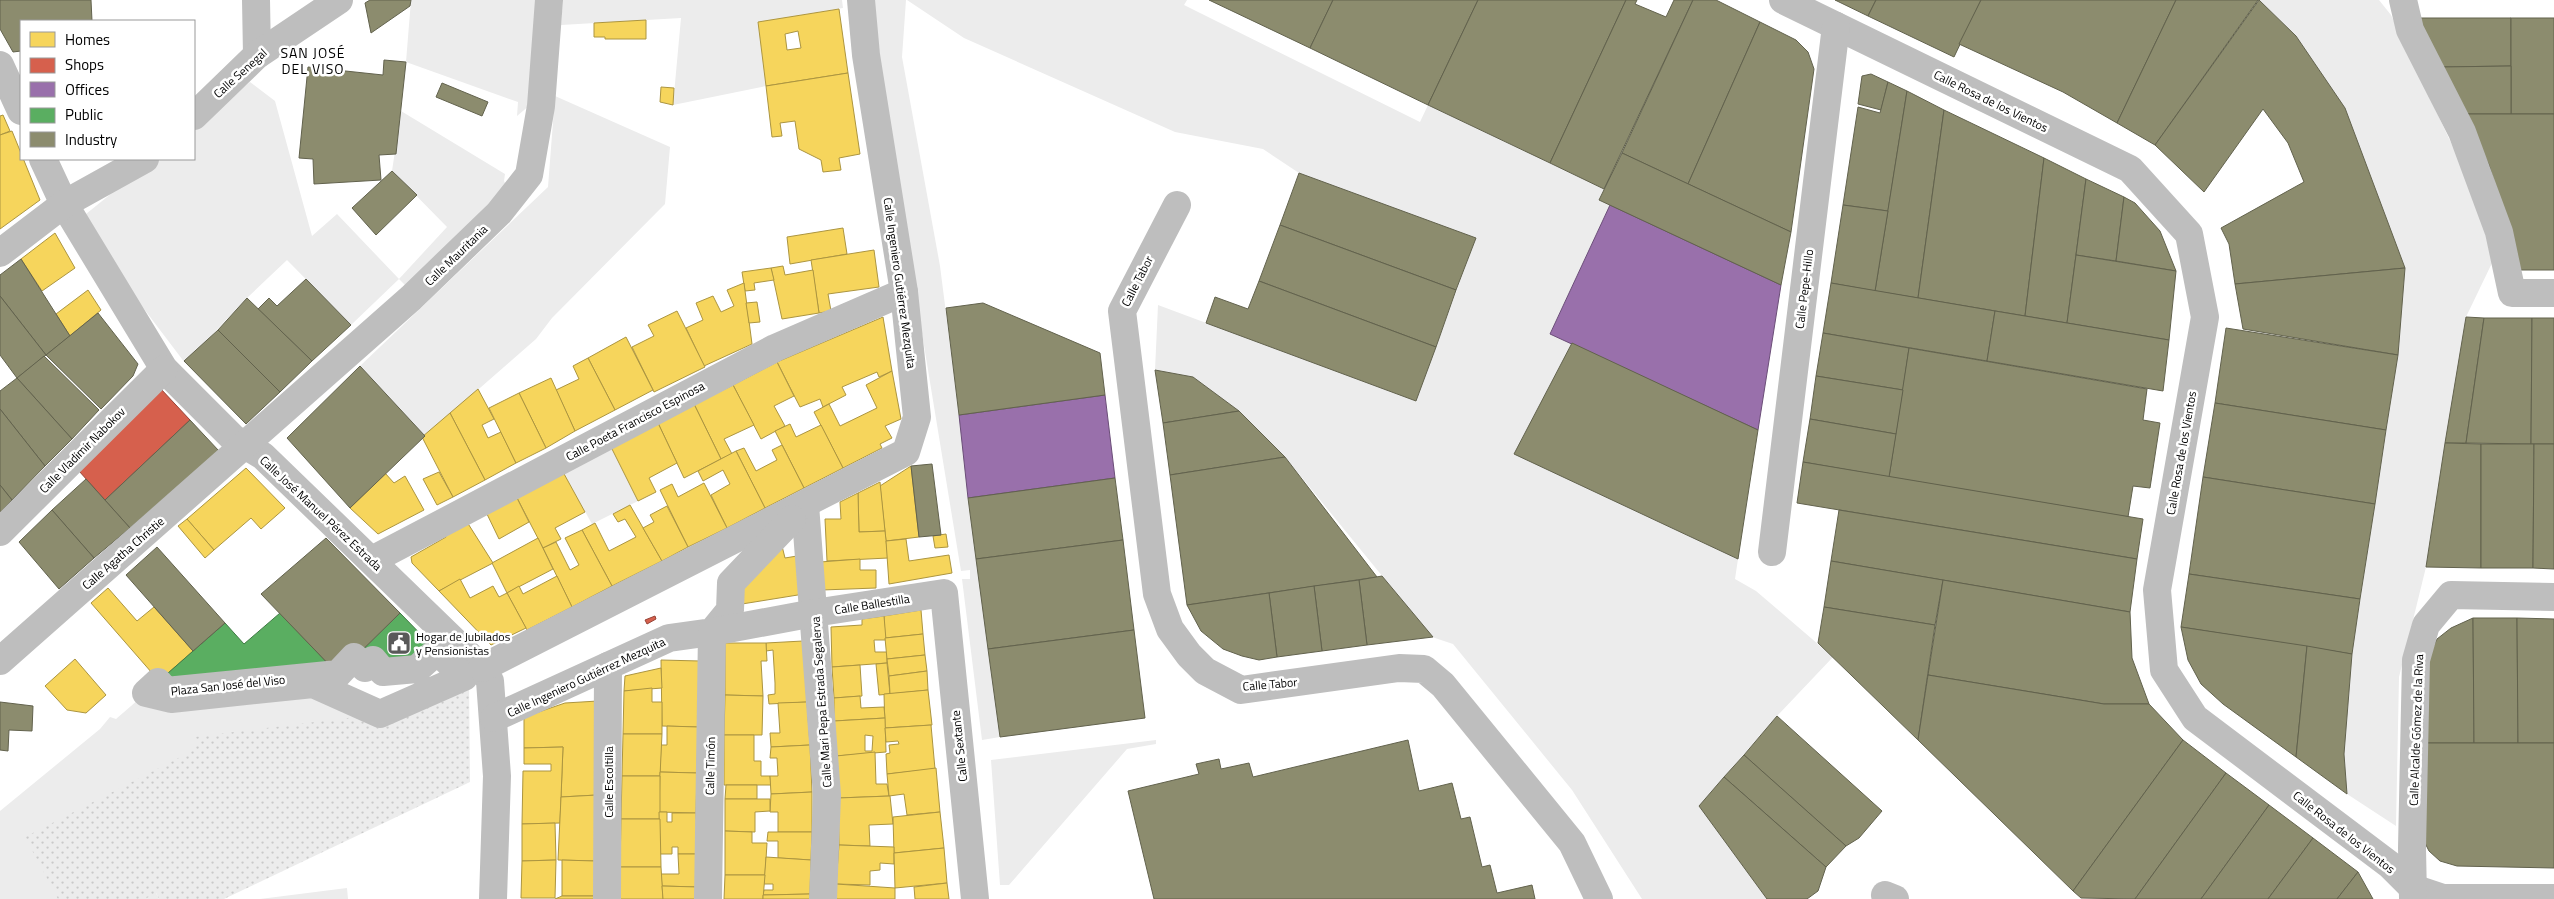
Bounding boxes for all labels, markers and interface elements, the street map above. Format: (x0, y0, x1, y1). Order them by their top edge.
legend (20, 20, 195, 160)
text: Homes (65, 28, 110, 51)
district label: SAN JOSÉ DEL VISO (281, 42, 345, 79)
street label: Calle Senegal (209, 44, 271, 102)
text: Shops (65, 53, 104, 76)
street label: Calle Rosa de los Vientos (1931, 65, 2052, 137)
text: Offices (65, 78, 109, 101)
text: Public (65, 103, 103, 126)
text: Industry (65, 128, 117, 151)
street label: Calle Ingeniero Gutiérrez Mezquita (879, 196, 921, 370)
street label: Calle Mauritania (420, 220, 492, 290)
street label: Calle Pepe-Hillo (1790, 248, 1818, 330)
street label: Calle Tabor (1116, 252, 1158, 310)
street label: Calle Poeta Francisco Espinosa (562, 376, 708, 466)
street label: Calle Rosa de los Vientos (2161, 389, 2201, 516)
street label: Calle Vladimir Nabokov (34, 402, 130, 498)
street label: Calle José Manuel Pérez Estrada (255, 451, 387, 575)
street label: Calle Agatha Christie (78, 512, 168, 594)
street label: Calle Ballestilla (833, 589, 911, 619)
street label: Calle Mari Pepa Estrada Segalerva (806, 616, 836, 788)
place label: Hogar de Jubilados y Pensionistas (416, 627, 511, 660)
public building icon: Hogar de Jubilados y Pensionistas (386, 630, 412, 656)
street label: Calle Ingeniero Gutiérrez Mezquita (504, 632, 668, 722)
street label: Calle Alcalde Gómez de la Riva (2404, 654, 2428, 806)
street label: Plaza San José del Viso (170, 670, 286, 700)
street label: Calle Tabor (1242, 672, 1298, 696)
street label: Calle Sextante (946, 709, 972, 783)
street label: Calle Timón (700, 737, 720, 795)
street label: Calle Escoltilla (599, 746, 618, 818)
street label: Calle Rosa de los Vientos (2289, 786, 2400, 878)

